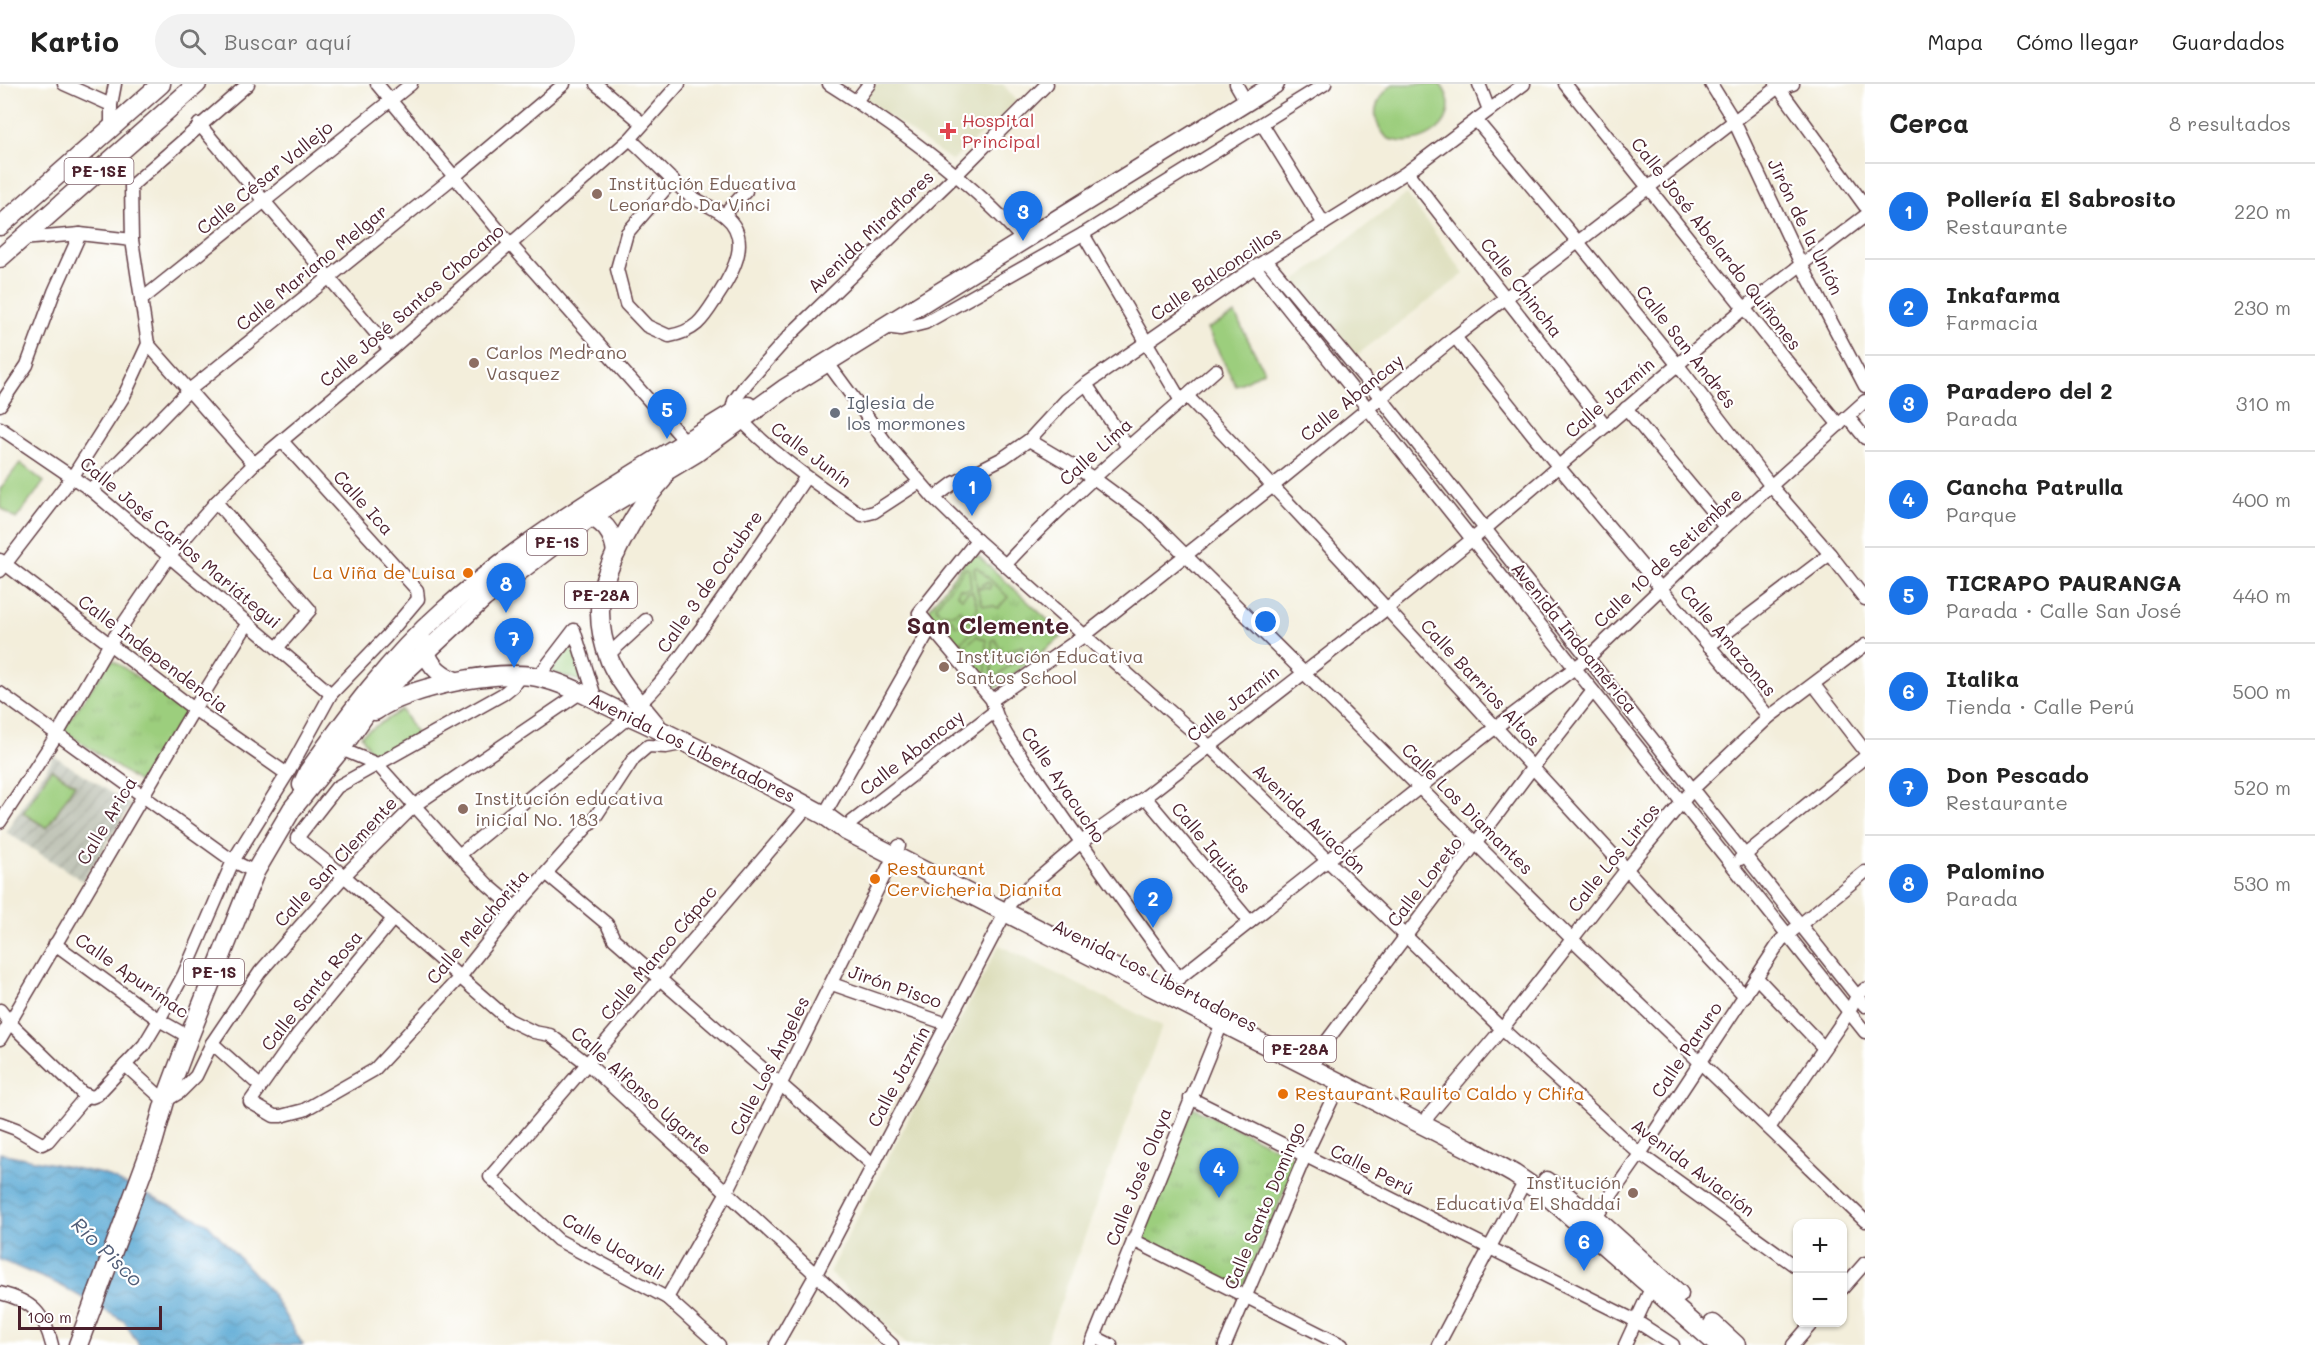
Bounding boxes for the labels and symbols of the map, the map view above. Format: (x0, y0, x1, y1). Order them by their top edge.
place label: Hospital Principal (962, 108, 1040, 153)
street label: Calle César Vallejo (191, 115, 338, 240)
marker: Hospital Principal (939, 122, 957, 140)
street label: Calle José Abelardo Quiñones (1626, 132, 1807, 355)
street label: Jirón de la Unión (1763, 154, 1849, 299)
road number: PE-1SE (64, 158, 134, 184)
street label: Avenida Miraflores (802, 165, 938, 298)
place label: Institución Educativa Leonardo Da Vinci (609, 171, 797, 216)
marker: Institución Educativa Leonardo Da Vinci (590, 187, 604, 201)
pin: 3 (1004, 192, 1042, 241)
street label: Calle Mariano Melgar (231, 199, 392, 336)
street label: Calle José Santos Chocano (314, 218, 509, 392)
street label: Calle Balconcillos (1145, 221, 1285, 326)
street label: Calle Chincha (1475, 233, 1568, 342)
street label: Calle San Andrés (1631, 280, 1742, 413)
place label: Carlos Medrano Vasquez (486, 340, 627, 385)
street label: Calle Abancay (1295, 348, 1408, 446)
street label: Calle Jazmín (1560, 352, 1659, 443)
marker: Carlos Medrano Vasquez (467, 356, 481, 370)
pin: 5 (648, 390, 686, 439)
place label: Iglesia de los mormones (847, 390, 966, 435)
marker: Iglesia de los mormones (828, 406, 842, 420)
street label: Calle Lima (1054, 412, 1137, 490)
street label: Calle Junín (766, 416, 857, 492)
street label: Calle José Carlos Mariátegui (75, 451, 286, 633)
street label: Calle Ica (328, 465, 399, 540)
pin: 1 (952, 466, 992, 516)
street label: Calle 10 de Setiembre (1588, 482, 1747, 633)
street label: Calle 3 de Octubre (651, 505, 767, 657)
road number: PE-1S (527, 529, 587, 555)
street label: Avenida Indoamérica (1506, 557, 1643, 718)
place label: La Viña de Luisa (312, 560, 456, 584)
pin: 8 (486, 564, 526, 613)
marker: La Viña de Luisa (461, 566, 475, 580)
street label: Calle Amazonas (1675, 580, 1783, 701)
road number: PE-28A (565, 582, 637, 608)
street label: Calle Independencia (74, 589, 234, 718)
your location (1251, 607, 1280, 636)
district label: San Clemente (907, 609, 1069, 640)
street label: Calle Barrios Altos (1416, 614, 1546, 751)
pin: 7 (494, 618, 534, 668)
place label: Institución Educativa Santos School (956, 644, 1144, 689)
marker: Institución Educativa Santos School (937, 660, 951, 674)
street label: Calle Jazmín (1181, 660, 1284, 747)
street label: Avenida Los Libertadores (585, 687, 800, 808)
street label: Calle Abancay (854, 704, 969, 801)
street label: Calle Ayacucho (1016, 722, 1112, 847)
street label: Calle Los Diamantes (1397, 737, 1539, 879)
street label: Avenida Aviación (1248, 758, 1372, 879)
street label: Calle Arica (70, 772, 142, 869)
place label: Institución educativa inicial No. 183 (475, 786, 664, 831)
street label: Calle San Clemente (268, 791, 402, 932)
street label: Calle Iquitos (1167, 797, 1257, 898)
street label: Calle Los Lirios (1562, 798, 1665, 917)
marker: Institución educativa inicial No. 183 (456, 802, 470, 816)
street label: Calle Loreto (1381, 831, 1467, 932)
place label: Restaurant Cervicheria Dianita (887, 856, 1062, 901)
street label: Calle Melchorita (421, 864, 534, 989)
marker: Restaurant Cervicheria Dianita (868, 872, 882, 886)
pin: 2 (1134, 878, 1172, 928)
street label: Calle Manco Cápac (595, 880, 722, 1025)
street label: Avenida Los Libertadores (1049, 913, 1262, 1037)
street label: Calle Santa Rosa (255, 925, 367, 1056)
street label: Calle Apurímac (71, 927, 194, 1024)
road number: PE-1S (184, 959, 244, 985)
street label: Jirón Pisco (845, 959, 946, 1013)
street label: Calle Los Ángeles (724, 992, 815, 1139)
street label: Calle Paruro (1645, 997, 1727, 1102)
street label: Calle Alfonso Ugarte (566, 1021, 717, 1160)
street label: Calle Jazmín (861, 1022, 935, 1131)
road number: PE-28A (1264, 1036, 1336, 1062)
place label: Restaurant Raulito Caldo y Chifa (1295, 1081, 1585, 1105)
marker: Restaurant Raulito Caldo y Chifa (1276, 1087, 1290, 1101)
street label: Calle José Olaya (1099, 1104, 1177, 1249)
street label: Avenida Aviación (1627, 1113, 1760, 1222)
street label: Calle Santo Domingo (1218, 1118, 1310, 1293)
street label: Calle Perú (1326, 1138, 1418, 1200)
pin: 4 (1200, 1148, 1238, 1198)
place label: Institución Educativa El Shaddai (1436, 1170, 1621, 1215)
marker: Institución Educativa El Shaddai (1626, 1186, 1640, 1200)
street label: Calle Ucayali (558, 1207, 669, 1285)
water label: Río Pisco (67, 1211, 149, 1292)
pin: 6 (1564, 1222, 1604, 1271)
scale bar (18, 1303, 162, 1330)

